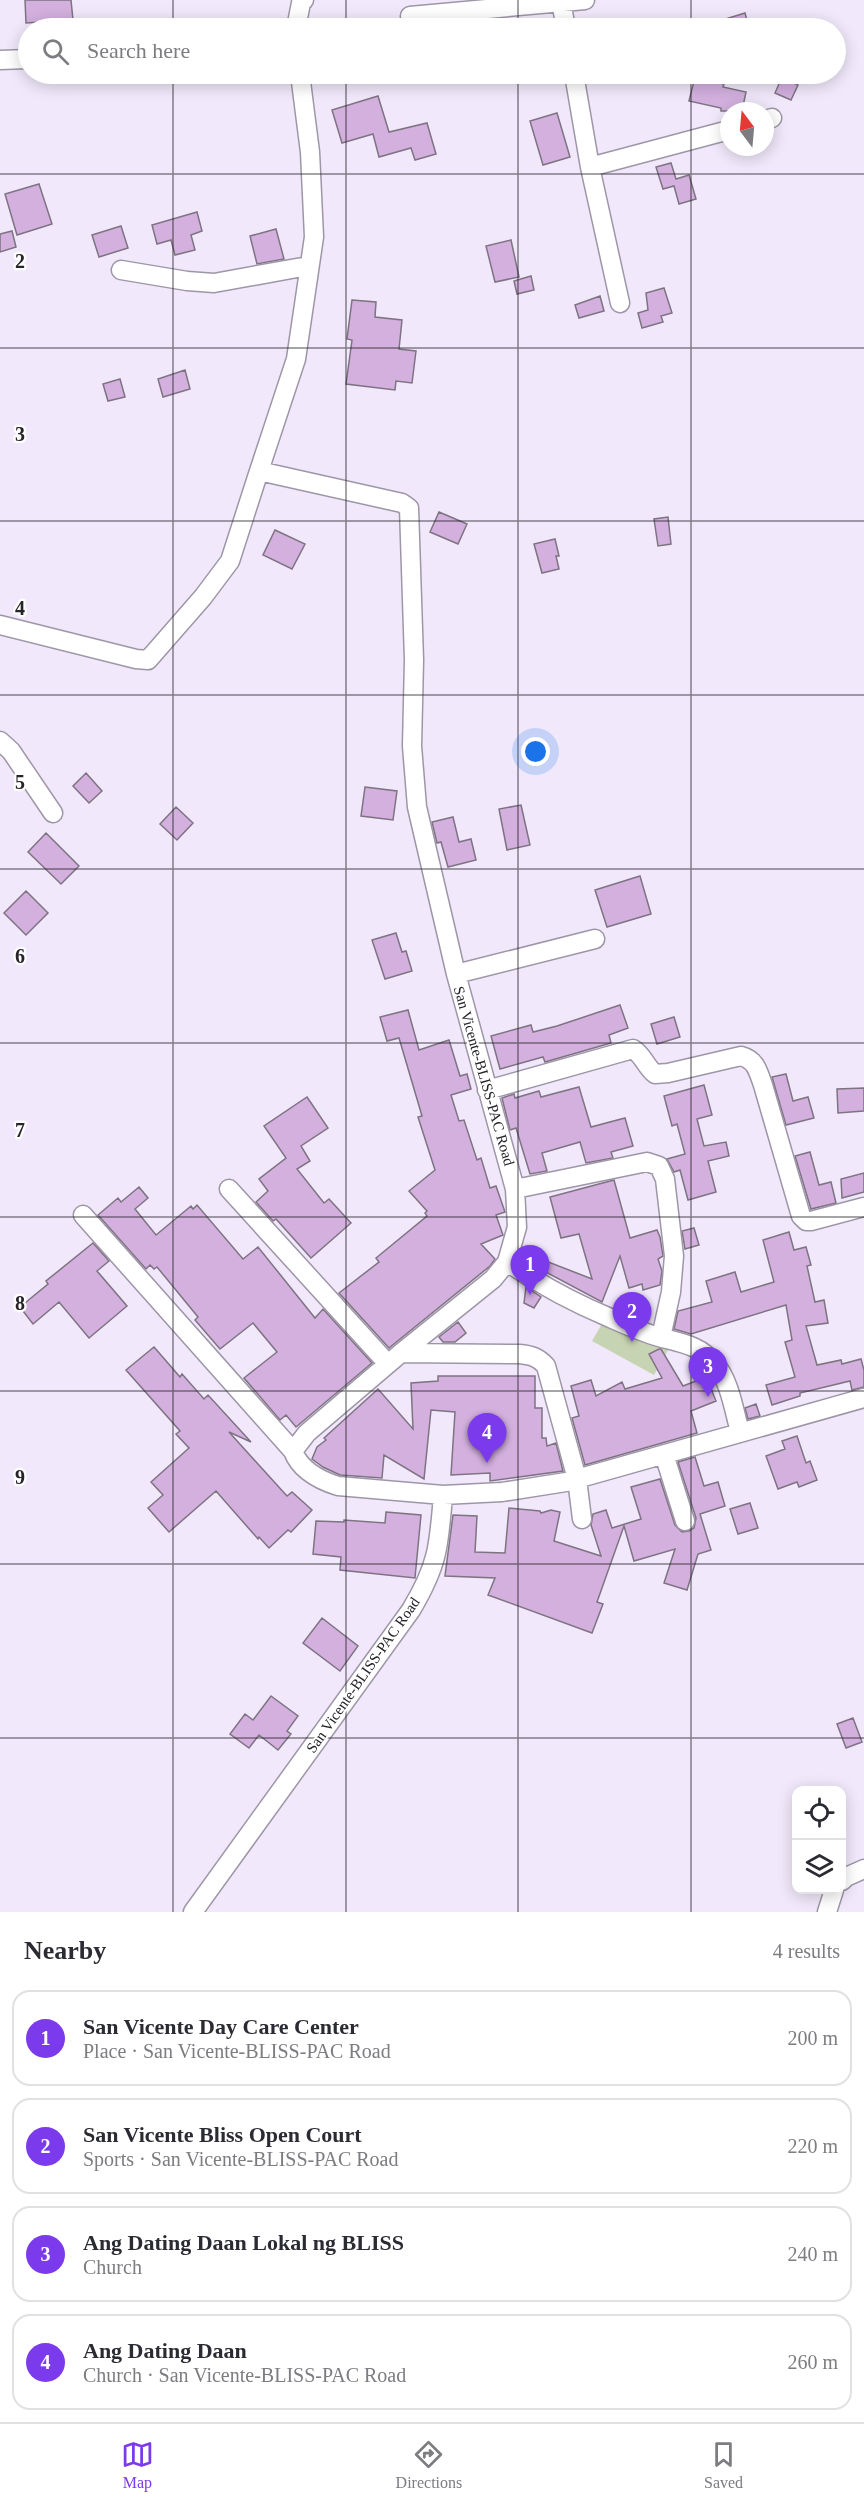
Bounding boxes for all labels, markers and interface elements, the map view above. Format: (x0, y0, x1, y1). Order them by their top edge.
search box (18, 18, 846, 84)
icon: search (39, 35, 72, 68)
text: Search here (87, 38, 190, 63)
north arrow (720, 102, 774, 156)
text: 2 (15, 250, 25, 272)
text: 3 (15, 423, 25, 445)
text: 4 (15, 597, 25, 619)
your location (521, 737, 550, 766)
text: 5 (15, 771, 25, 793)
text: 6 (15, 945, 25, 967)
street label: San Vicente-BLISS-PAC Road (451, 985, 517, 1168)
text: 7 (15, 1119, 25, 1141)
pin: 1 (510, 1246, 550, 1295)
text: 8 (15, 1292, 25, 1314)
pin: 2 (612, 1292, 652, 1342)
pin: 3 (688, 1348, 728, 1397)
pin: 4 (468, 1414, 506, 1463)
text: 9 (15, 1466, 25, 1488)
street label: San Vicente-BLISS-PAC Road (303, 1594, 423, 1756)
map controls (792, 1786, 846, 1894)
button: locate (792, 1786, 846, 1840)
button: layers (792, 1840, 846, 1894)
text: Nearby (24, 1936, 106, 1965)
text: 4 results (773, 1940, 840, 1962)
text: San Vicente Day Care Center (83, 2014, 359, 2039)
text: 1 (41, 2027, 51, 2049)
text: 200 m (787, 2027, 838, 2049)
text: Place · San Vicente-BLISS-PAC Road (83, 2040, 391, 2062)
text: San Vicente Bliss Open Court (83, 2122, 362, 2147)
text: 2 (41, 2135, 51, 2157)
text: 220 m (787, 2135, 838, 2157)
text: Sports · San Vicente-BLISS-PAC Road (83, 2148, 398, 2170)
text: Ang Dating Daan Lokal ng BLISS (83, 2230, 404, 2255)
text: 3 (41, 2243, 51, 2265)
text: 240 m (787, 2243, 838, 2265)
text: Church (83, 2256, 142, 2278)
text: Ang Dating Daan (83, 2338, 247, 2363)
text: 4 (41, 2351, 51, 2373)
text: 260 m (787, 2351, 838, 2373)
text: Church · San Vicente-BLISS-PAC Road (83, 2364, 406, 2386)
tab: Map (121, 2438, 154, 2492)
tab: Directions (396, 2438, 462, 2492)
tab: Saved (704, 2438, 743, 2492)

